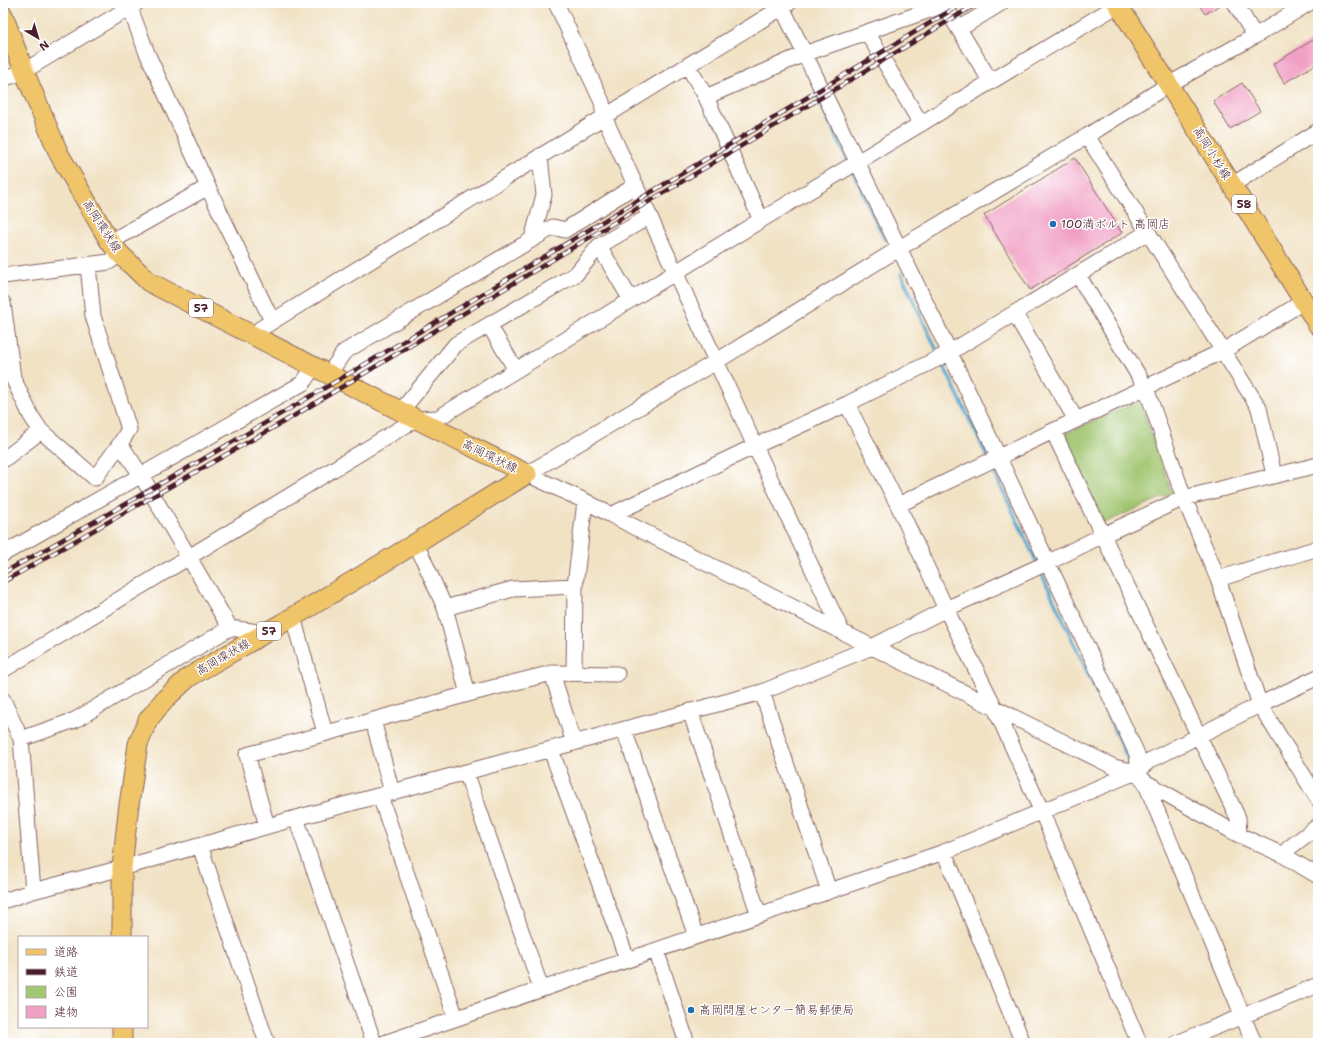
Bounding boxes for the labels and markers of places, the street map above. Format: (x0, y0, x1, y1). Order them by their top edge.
place label: 100満ボルト 高岡店 (1061, 216, 1170, 232)
marker: 100満ボルト 高岡店 (1048, 219, 1058, 229)
place label: 高岡問屋センター簡易郵便局 (699, 1002, 855, 1018)
marker: 高岡問屋センター簡易郵便局 (686, 1005, 696, 1015)

